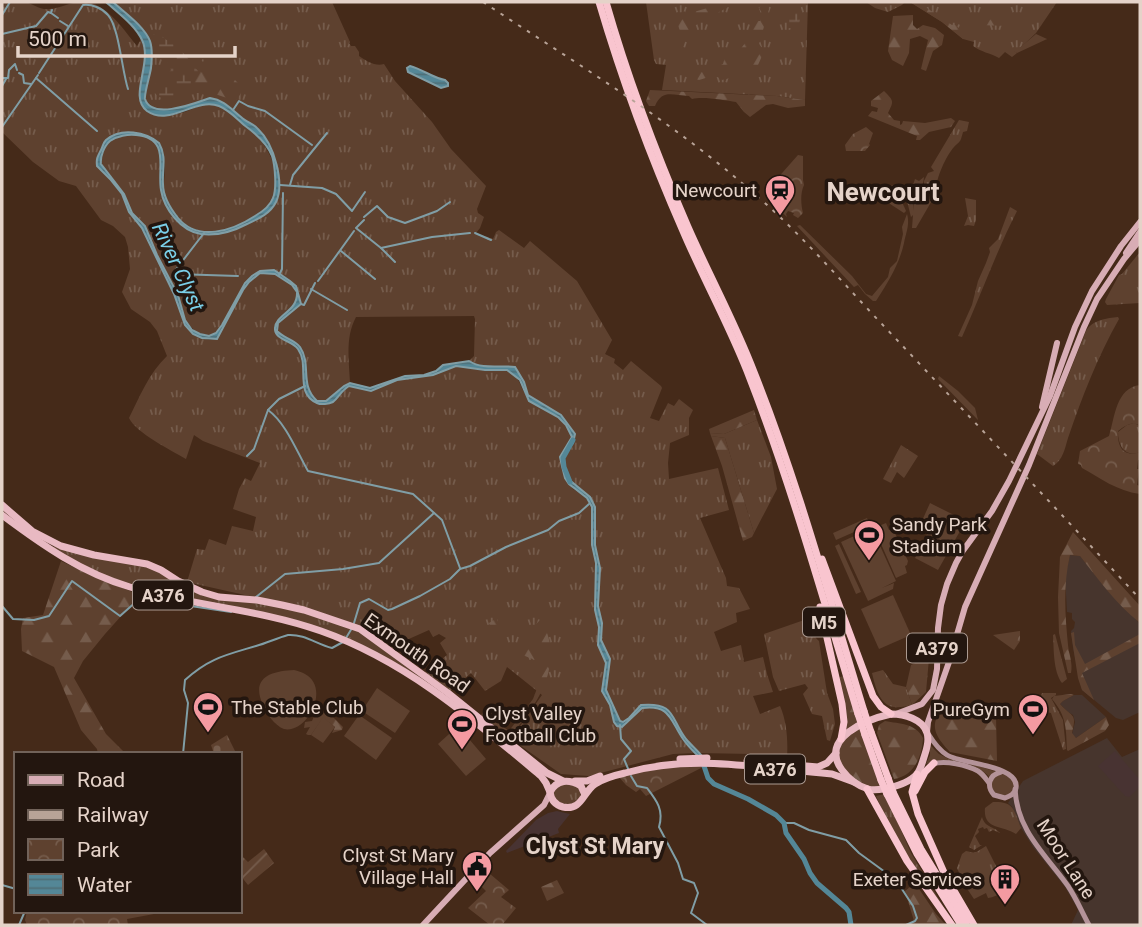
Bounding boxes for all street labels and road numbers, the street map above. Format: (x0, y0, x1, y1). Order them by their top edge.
road number: A376 (133, 580, 193, 610)
street label: Exmouth Road (360, 608, 474, 698)
road number: M5 (803, 608, 845, 636)
road number: A379 (907, 634, 967, 662)
road number: A376 (745, 754, 805, 784)
street label: Moor Lane (1032, 815, 1100, 903)

